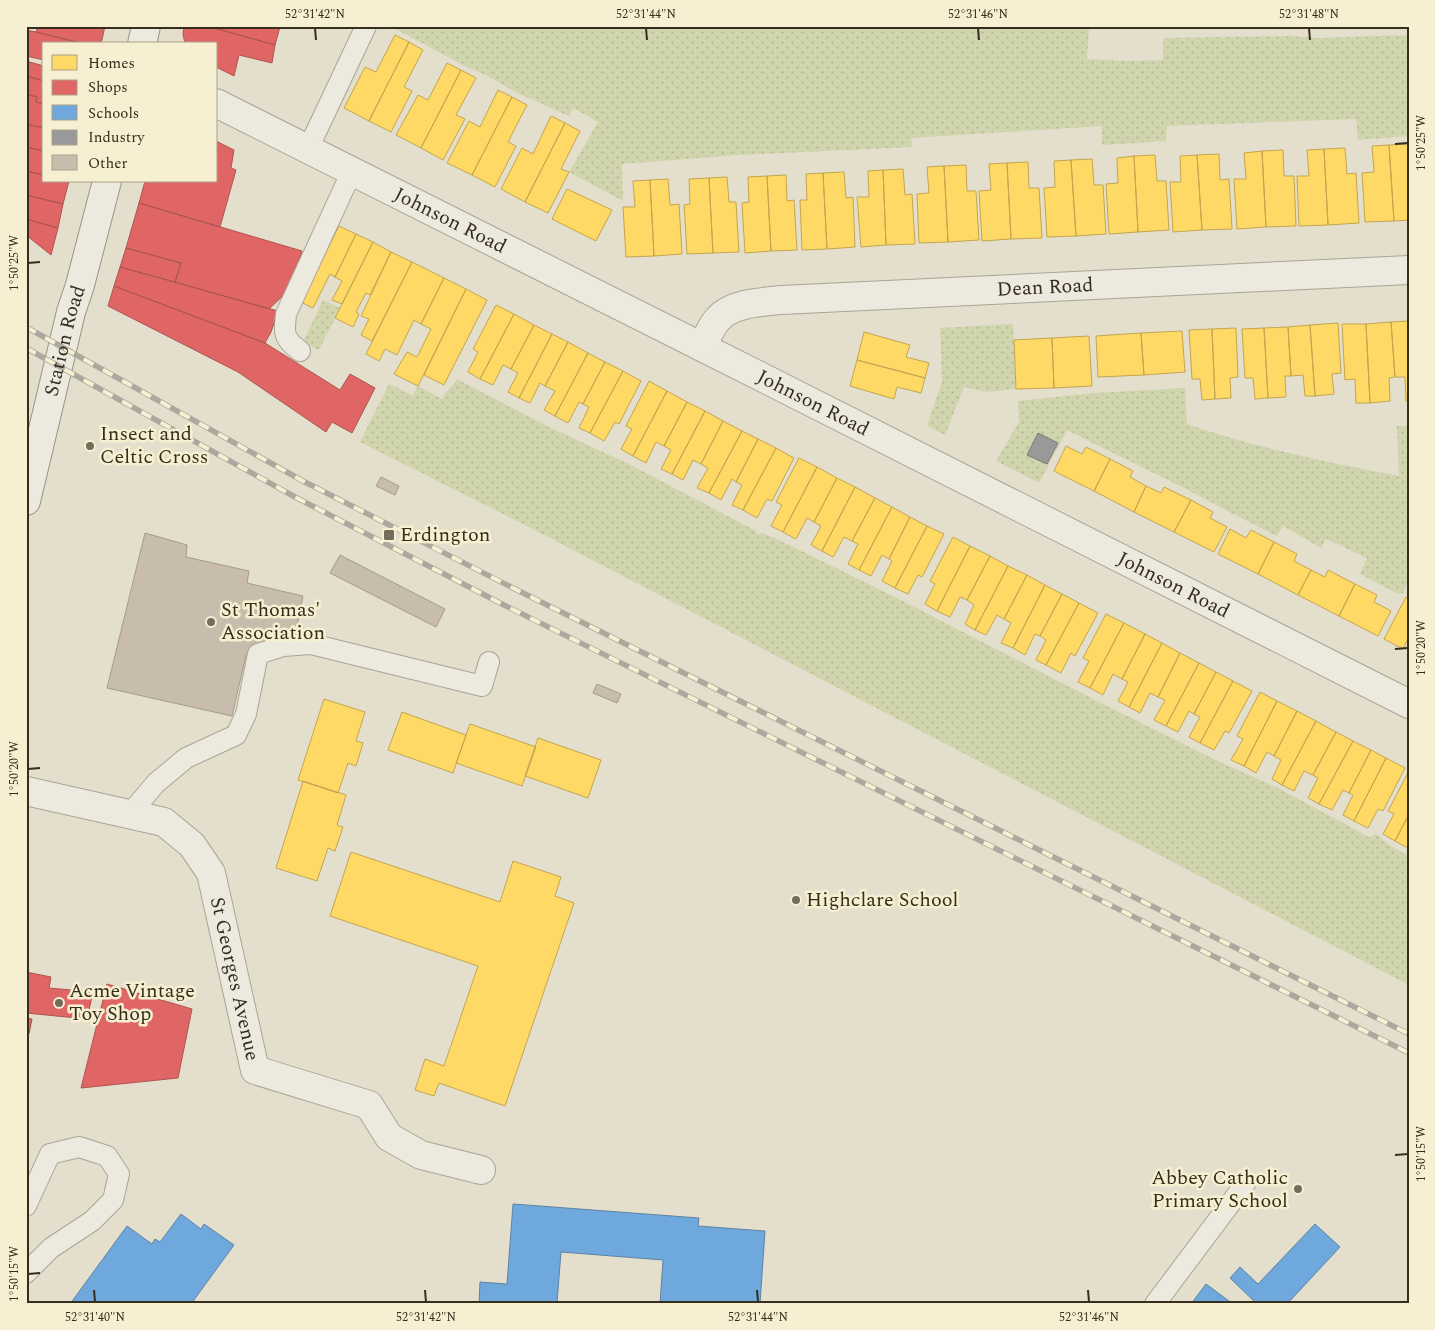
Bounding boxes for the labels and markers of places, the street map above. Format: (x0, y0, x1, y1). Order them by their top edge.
place label: Insect and Celtic Cross (100, 419, 208, 472)
marker: Insect and Celtic Cross (84, 440, 96, 452)
place label: Erdington (400, 520, 490, 550)
marker: Erdington (382, 528, 396, 542)
place label: St Thomas' Association (221, 595, 325, 648)
marker: St Thomas' Association (205, 616, 217, 628)
place label: Highclare School (806, 885, 959, 915)
marker: Highclare School (790, 894, 802, 906)
place label: Acme Vintage Toy Shop (69, 976, 195, 1029)
marker: Acme Vintage Toy Shop (53, 997, 65, 1009)
place label: Abbey Catholic Primary School (1151, 1163, 1288, 1216)
marker: Abbey Catholic Primary School (1292, 1183, 1304, 1195)

